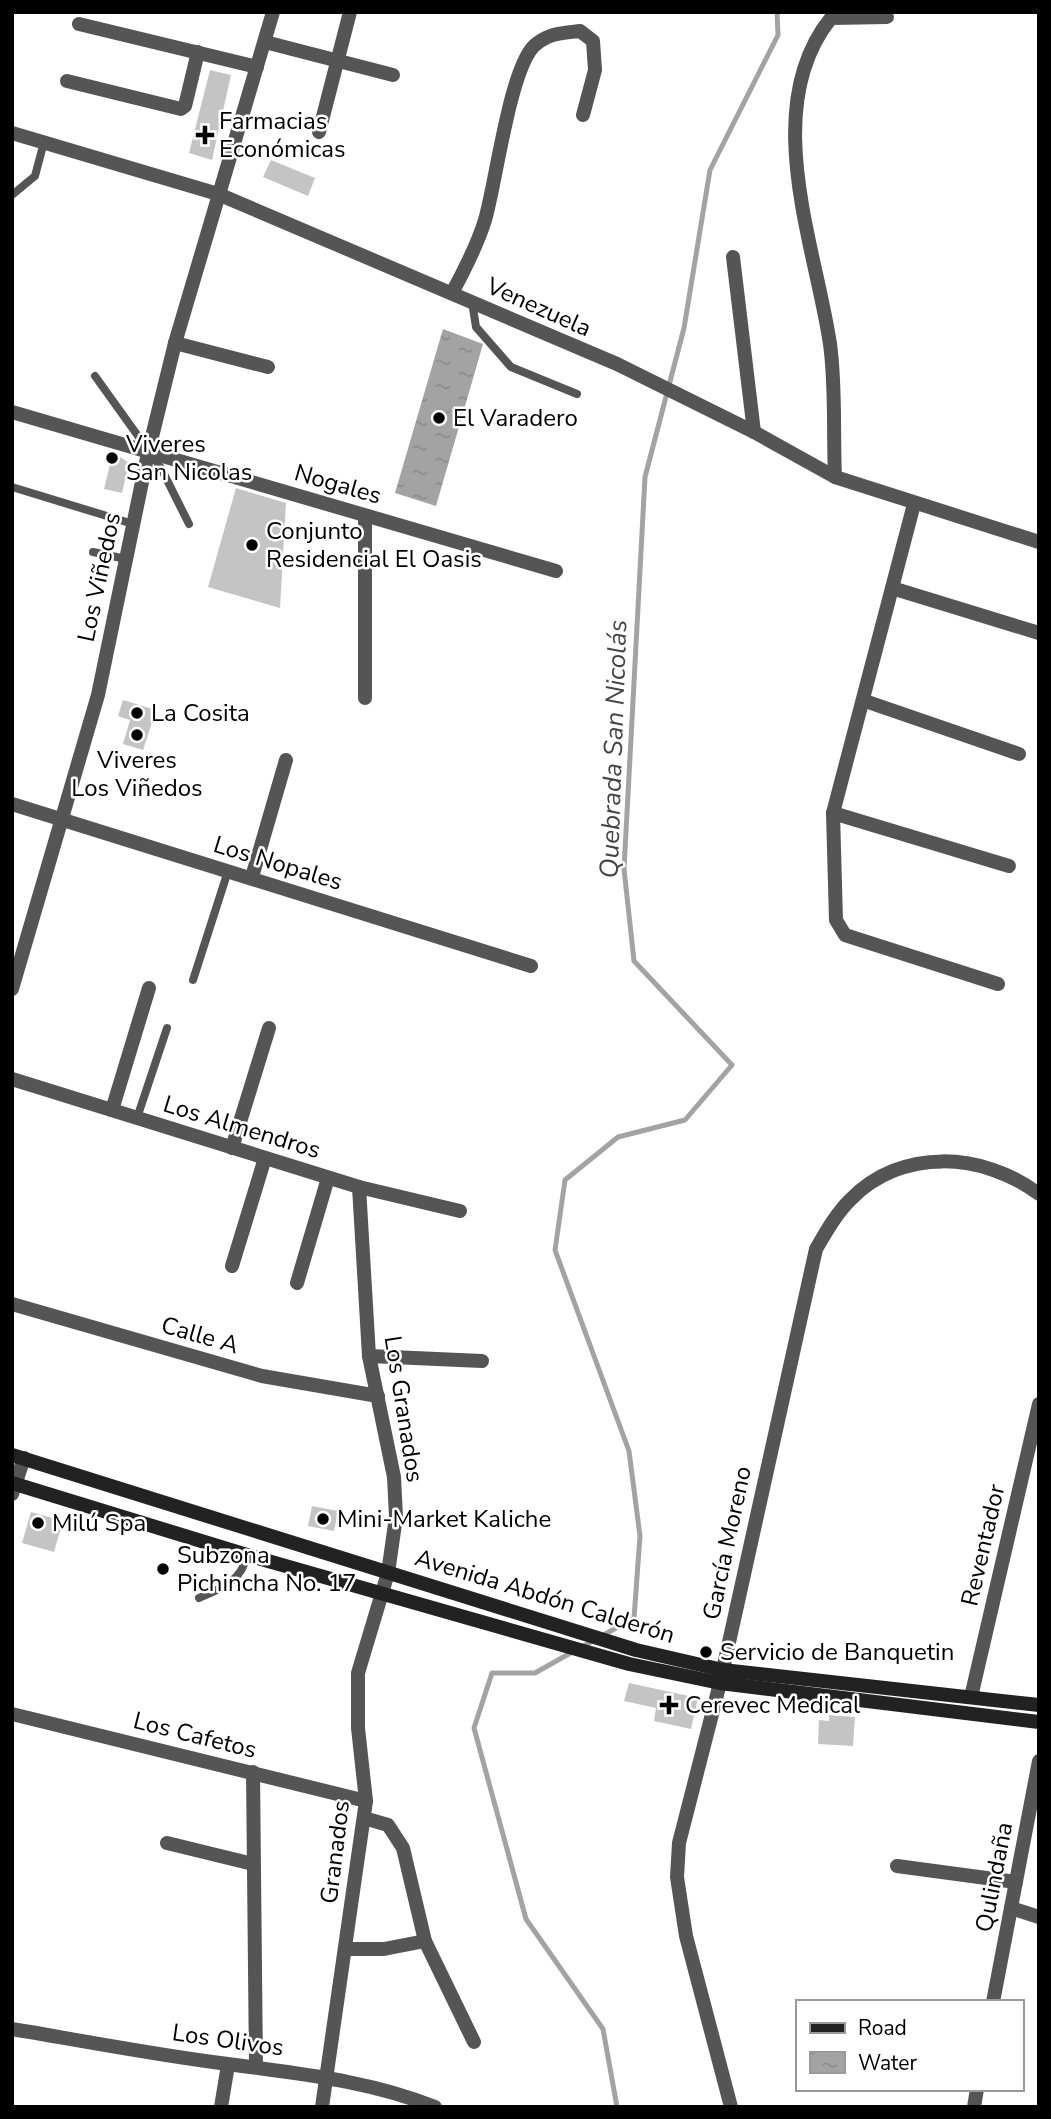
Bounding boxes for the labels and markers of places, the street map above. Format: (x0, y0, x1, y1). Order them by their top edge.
place label: Farmacias Económicas (219, 105, 345, 165)
marker: Farmacias Económicas (197, 127, 213, 143)
place label: El Varadero (453, 402, 578, 434)
marker: El Varadero (431, 410, 447, 426)
place label: Viveres San Nicolas (125, 428, 252, 488)
marker: Viveres San Nicolas (104, 450, 120, 466)
place label: Conjunto Residencial El Oasis (266, 515, 482, 575)
marker: Conjunto Residencial El Oasis (244, 537, 260, 553)
place label: La Cosita (151, 697, 250, 729)
marker: La Cosita (129, 705, 145, 721)
marker: Viveres Los Viñedos (129, 727, 145, 743)
place label: Viveres Los Viñedos (71, 744, 203, 804)
place label: Mini-Market Kaliche (337, 1503, 551, 1535)
place label: Milú Spa (52, 1507, 146, 1539)
marker: Mini-Market Kaliche (315, 1511, 331, 1527)
marker: Milú Spa (30, 1515, 46, 1531)
place label: Subzona Pichincha No. 17 (177, 1539, 356, 1599)
marker: Subzona Pichincha No. 17 (155, 1561, 171, 1577)
place label: Servicio de Banquetin (720, 1636, 954, 1668)
marker: Servicio de Banquetin (698, 1644, 714, 1660)
place label: Cerevec Medical (685, 1689, 860, 1721)
marker: Cerevec Medical (659, 1695, 679, 1715)

